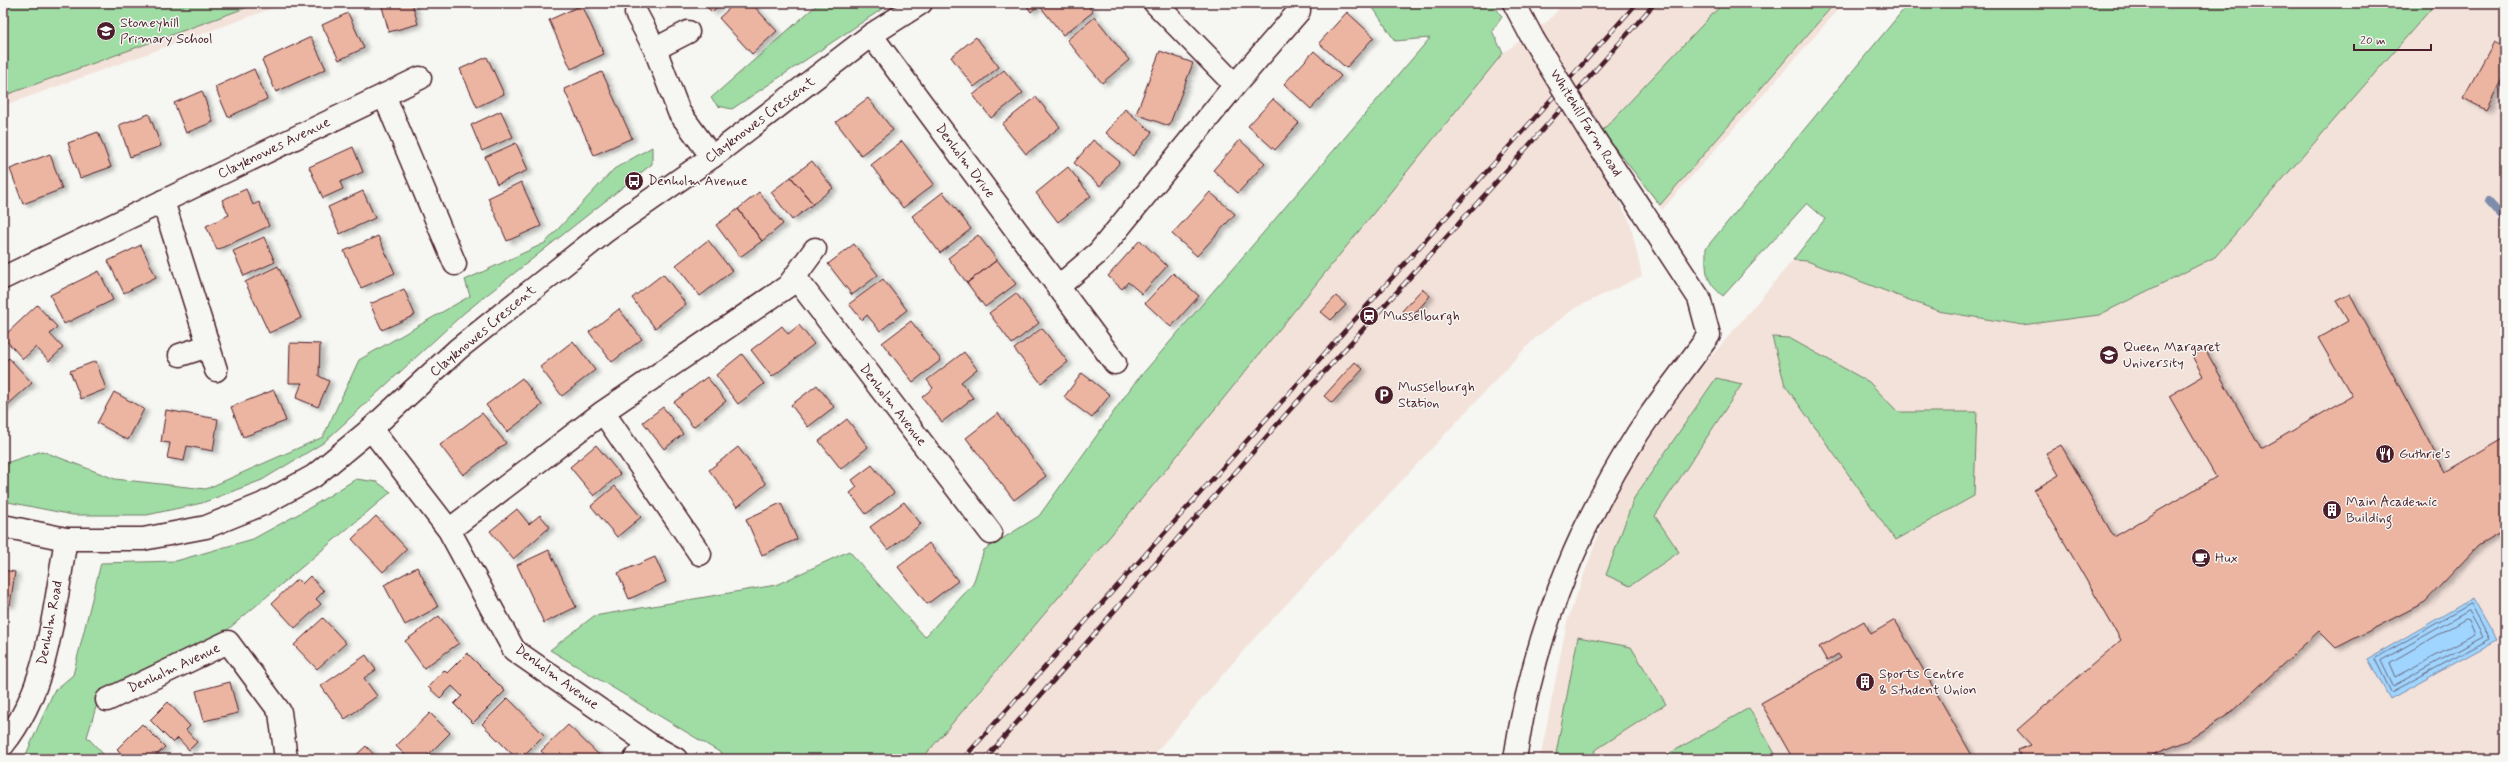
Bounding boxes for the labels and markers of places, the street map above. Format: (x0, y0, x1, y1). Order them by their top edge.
place label: Stoneyhill Primary School (120, 14, 213, 48)
school or university icon: Stoneyhill Primary School (95, 20, 117, 42)
bus stop icon: Denholm Avenue (623, 170, 645, 192)
place label: Denholm Avenue (648, 172, 748, 190)
station icon: Musselburgh (1358, 305, 1380, 327)
place label: Musselburgh (1383, 307, 1460, 325)
place label: Queen Margaret University (2123, 338, 2221, 372)
school or university icon: Queen Margaret University (2098, 344, 2120, 366)
place label: Musselburgh Station (1398, 378, 1475, 412)
parking icon: Musselburgh Station (1373, 384, 1395, 406)
restaurant icon: Guthrie's (2374, 443, 2396, 465)
place label: Guthrie's (2399, 445, 2451, 463)
place label: Main Academic Building (2346, 493, 2438, 529)
building icon: Main Academic Building (2321, 499, 2343, 521)
cafe icon: Hux (2190, 547, 2212, 569)
place label: Hux (2215, 549, 2238, 567)
place label: Sports Centre & Student Union (1879, 665, 1977, 699)
building icon: Sports Centre & Student Union (1854, 671, 1876, 693)

